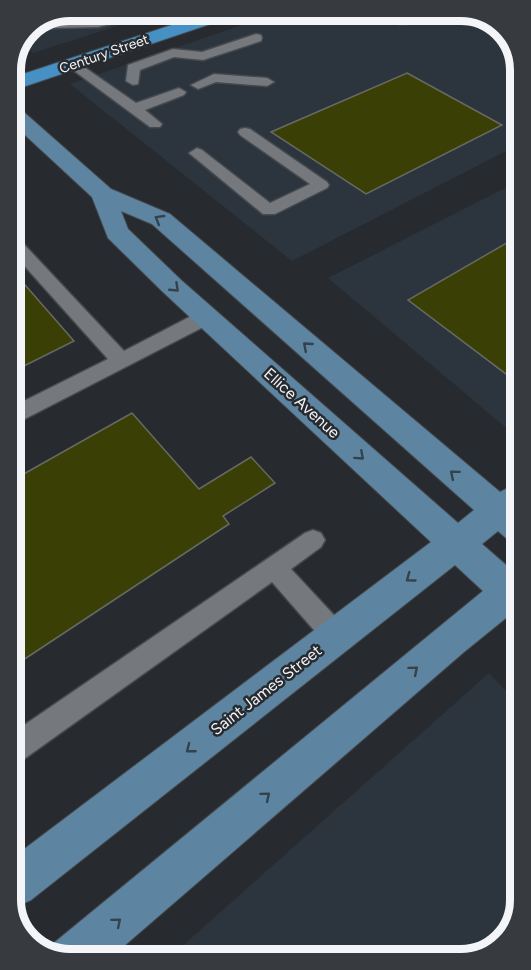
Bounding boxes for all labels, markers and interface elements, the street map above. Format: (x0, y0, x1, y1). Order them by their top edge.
street label: Century Street (57, 31, 151, 77)
one-way arrow (155, 215, 165, 226)
one-way arrow (168, 281, 178, 292)
one-way arrow (303, 342, 314, 353)
street label: Ellice Avenue (260, 364, 344, 442)
one-way arrow (353, 449, 364, 460)
one-way arrow (450, 470, 461, 481)
one-way arrow (406, 571, 417, 582)
street label: Saint James Street (207, 641, 325, 739)
one-way arrow (408, 666, 419, 677)
one-way arrow (185, 742, 196, 753)
one-way arrow (259, 792, 270, 803)
one-way arrow (110, 918, 121, 929)

